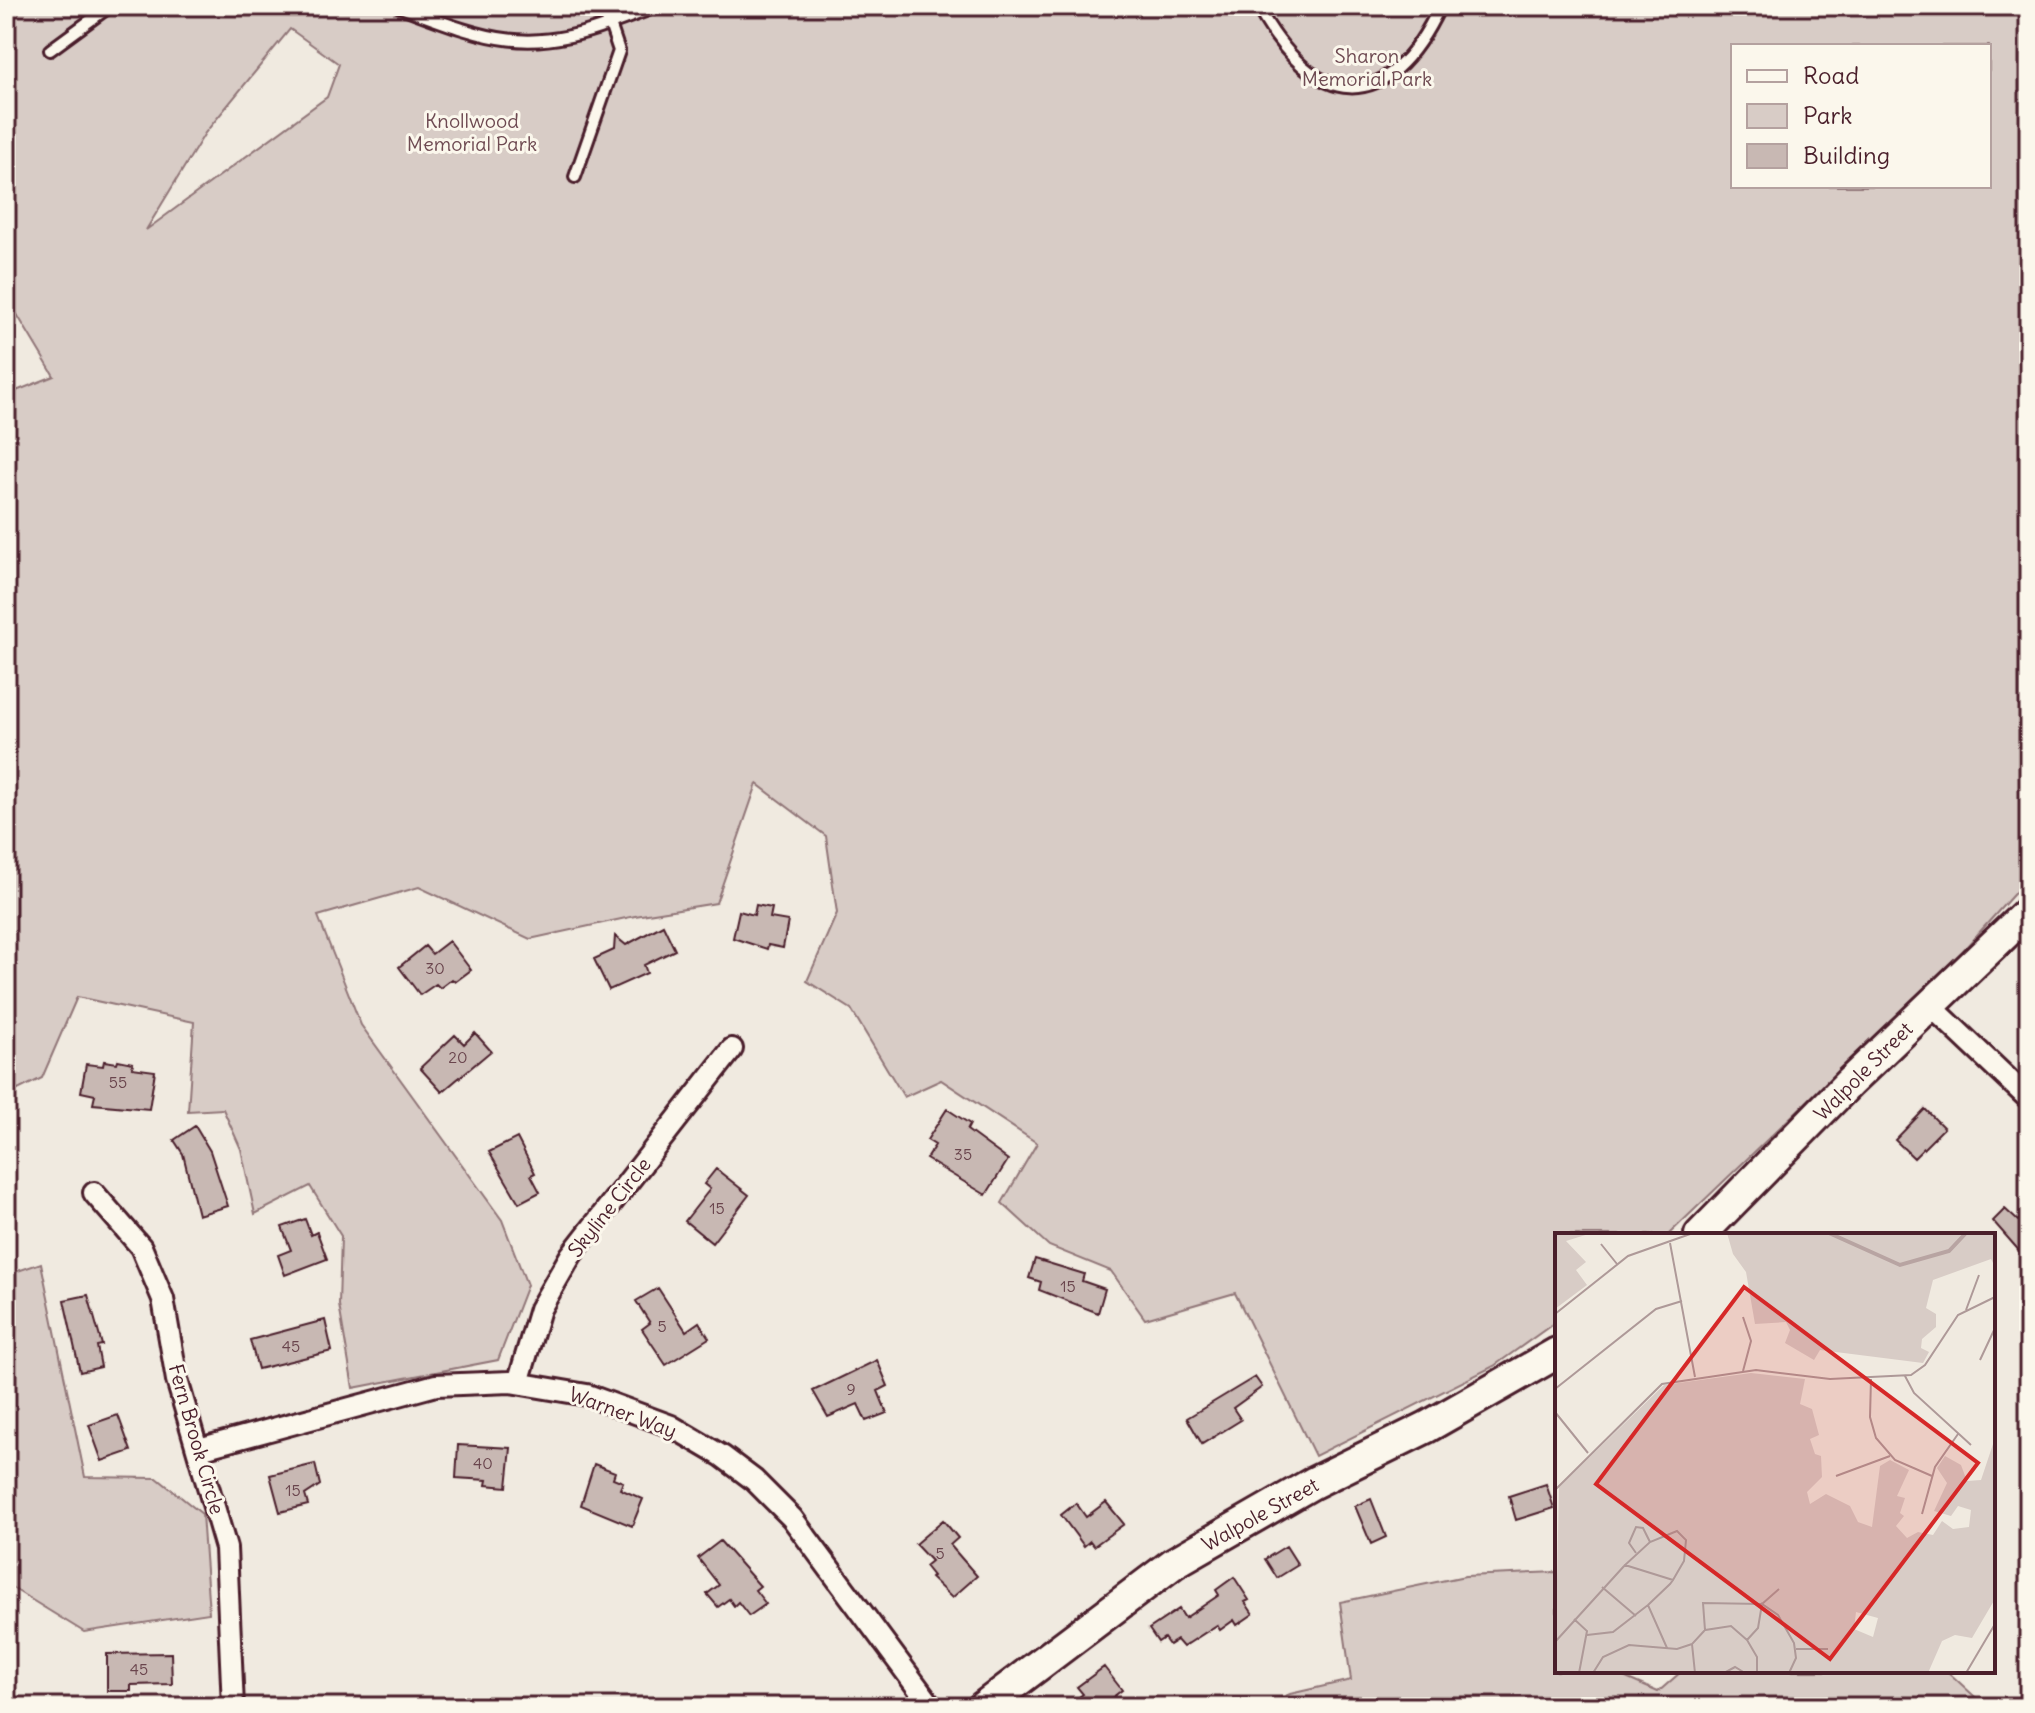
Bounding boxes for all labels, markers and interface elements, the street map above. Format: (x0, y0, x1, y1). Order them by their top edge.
park label: Sharon Memorial Park (1302, 43, 1432, 91)
legend (1731, 44, 1991, 188)
text: Road (1803, 60, 1859, 90)
text: Park (1803, 100, 1853, 130)
park label: Knollwood Memorial Park (407, 108, 537, 156)
text: Building (1803, 140, 1890, 170)
house number: 30 (425, 958, 445, 978)
street label: Walpole Street (1808, 1016, 1918, 1126)
house number: 20 (448, 1047, 468, 1067)
house number: 55 (109, 1072, 127, 1092)
house number: 35 (954, 1144, 972, 1164)
street label: Skyline Circle (562, 1152, 656, 1262)
house number: 15 (709, 1198, 725, 1218)
inset map (1555, 1233, 1995, 1673)
house number: 15 (1060, 1276, 1076, 1296)
house number: 5 (657, 1316, 667, 1336)
house number: 45 (282, 1336, 300, 1356)
street label: Fern Brook Circle (164, 1361, 230, 1517)
house number: 9 (846, 1379, 856, 1399)
street label: Warner Way (566, 1381, 680, 1443)
house number: 40 (473, 1453, 493, 1473)
street label: Walpole Street (1197, 1472, 1323, 1556)
house number: 15 (285, 1480, 301, 1500)
house number: 5 (935, 1543, 945, 1563)
house number: 45 (130, 1659, 148, 1679)

